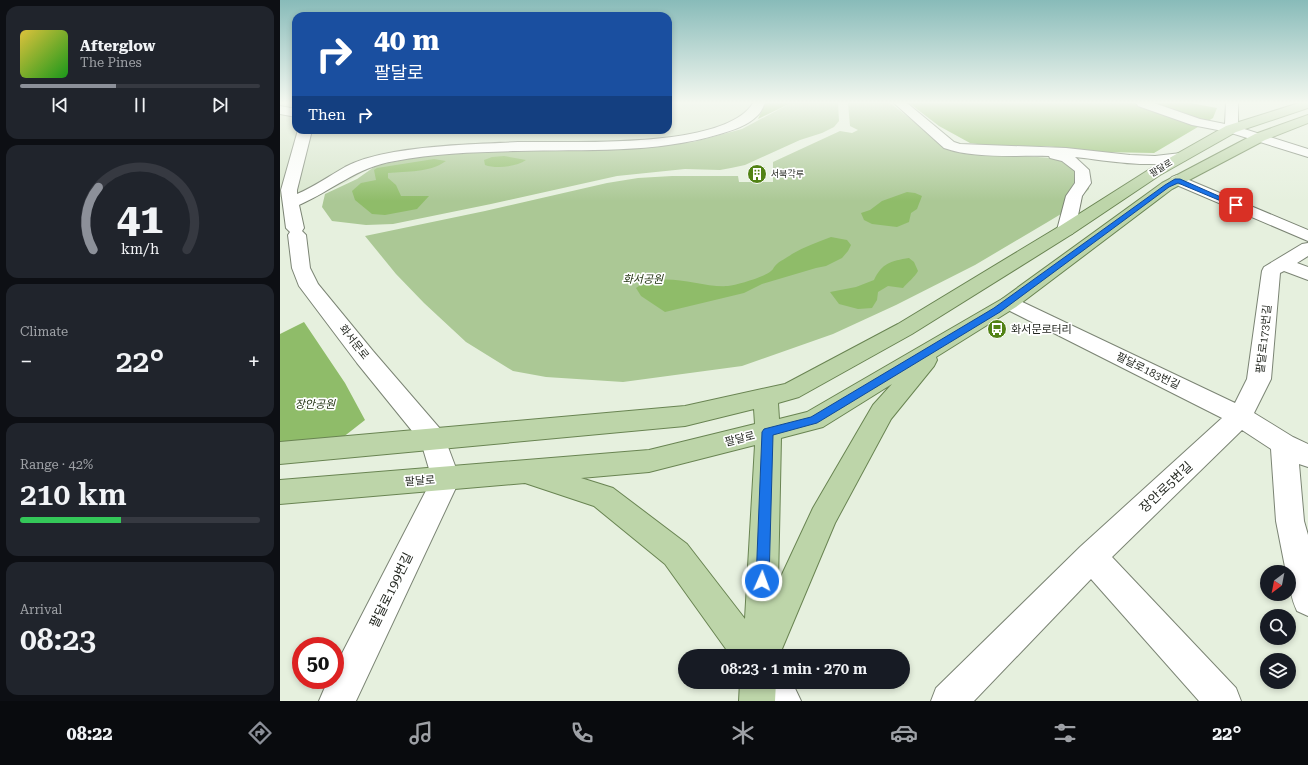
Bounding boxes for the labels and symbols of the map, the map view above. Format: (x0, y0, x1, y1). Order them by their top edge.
street label: 팔달로 (1148, 157, 1174, 179)
building icon: 서북각루 (746, 163, 768, 185)
place label: 서북각루 (771, 169, 804, 179)
pin (1219, 188, 1253, 222)
park label: 화서공원 (623, 273, 664, 286)
street label: 팔달로173번길 (1254, 304, 1274, 374)
bus stop icon: 화서문로터리 (986, 318, 1008, 340)
street label: 화서문로 (336, 322, 372, 362)
place label: 화서문로터리 (1011, 323, 1072, 336)
street label: 팔달로183번길 (1114, 350, 1182, 392)
park label: 장안공원 (295, 398, 336, 411)
street label: 팔달로 (724, 429, 756, 449)
street label: 장안로5번길 (1136, 459, 1196, 515)
street label: 팔달로 (404, 473, 436, 489)
street label: 팔달로199번길 (366, 550, 416, 630)
position arrow (741, 560, 783, 602)
north arrow (1260, 565, 1296, 601)
speed limit sign: 50 (292, 637, 344, 689)

